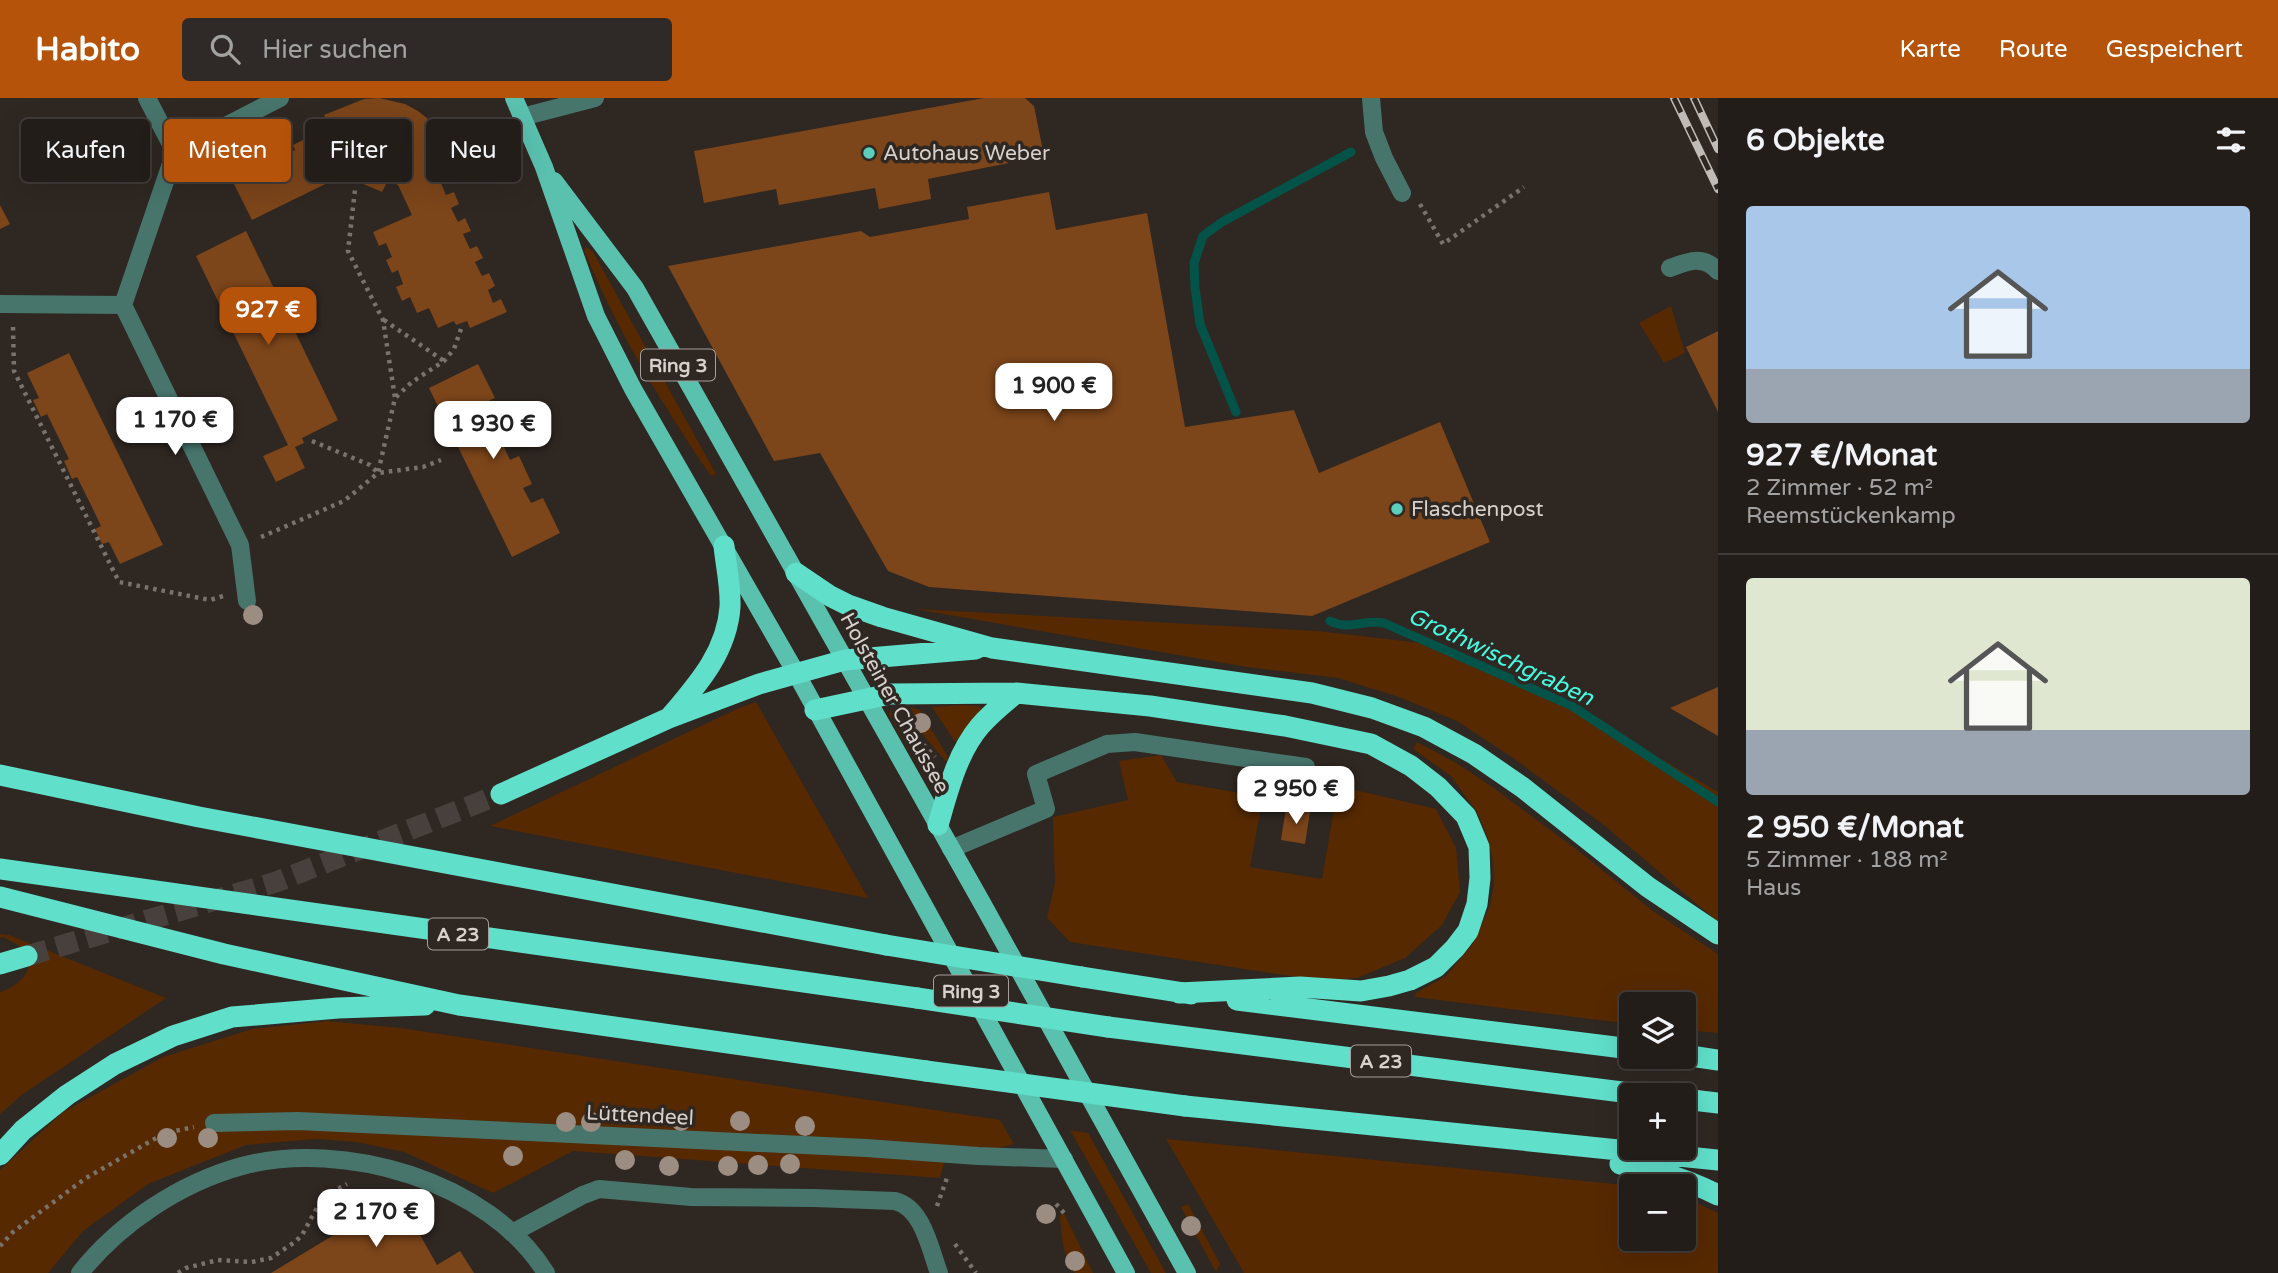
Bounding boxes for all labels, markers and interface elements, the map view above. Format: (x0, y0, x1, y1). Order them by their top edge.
search box (182, 18, 672, 81)
text: Habito (35, 30, 140, 69)
icon: search (206, 30, 244, 68)
text: Hier suchen (262, 34, 408, 65)
text: Karte (1899, 35, 1961, 64)
text: Route (1999, 35, 2068, 64)
text: Gespeichert (2106, 35, 2243, 64)
chip: Kaufen (21, 119, 150, 182)
chip: Mieten (164, 119, 291, 182)
chip: Filter (305, 119, 412, 182)
chip: Neu (426, 119, 521, 182)
icon: filters (2212, 121, 2250, 159)
text: 6 Objekte (1746, 122, 1885, 159)
place label: Autohaus Weber (883, 141, 1050, 166)
marker: Autohaus Weber (861, 145, 877, 161)
icon: home (1935, 251, 2061, 377)
pin: 927 € (219, 288, 317, 347)
text: 927 € (236, 296, 301, 324)
road number: Ring 3 (641, 350, 715, 380)
pin: 1 900 € (989, 364, 1119, 423)
text: 1 900 € (1011, 372, 1097, 400)
pin: 1 170 € (110, 398, 240, 457)
pin: 1 930 € (428, 402, 558, 461)
text: 1 170 € (132, 406, 218, 434)
text: 1 930 € (450, 410, 536, 438)
text: 927 €/Monat (1746, 437, 1937, 474)
text: 2 Zimmer · 52 m² (1746, 474, 1933, 502)
place label: Flaschenpost (1411, 497, 1543, 522)
marker: Flaschenpost (1389, 501, 1405, 517)
text: Reemstückenkamp (1746, 502, 1956, 530)
water label: Grothwischgraben (1403, 602, 1599, 713)
street label: Holsteiner Chaussee (835, 609, 955, 798)
icon: home (1935, 623, 2061, 749)
pin: 2 950 € (1231, 766, 1361, 826)
text: 2 950 € (1253, 775, 1339, 803)
text: 2 950 €/Monat (1746, 809, 1964, 846)
text: 5 Zimmer · 188 m² (1746, 846, 1948, 874)
text: Haus (1746, 874, 1801, 902)
road number: A 23 (428, 918, 488, 950)
road number: Ring 3 (934, 976, 1008, 1006)
map controls (1619, 992, 1696, 1251)
button: layers (1619, 992, 1696, 1069)
road number: A 23 (1351, 1046, 1411, 1077)
button: + (1619, 1083, 1696, 1160)
street label: Lüttendeel (586, 1100, 694, 1131)
button: − (1619, 1174, 1696, 1251)
pin: 2 170 € (311, 1190, 441, 1249)
text: 2 170 € (333, 1198, 419, 1226)

